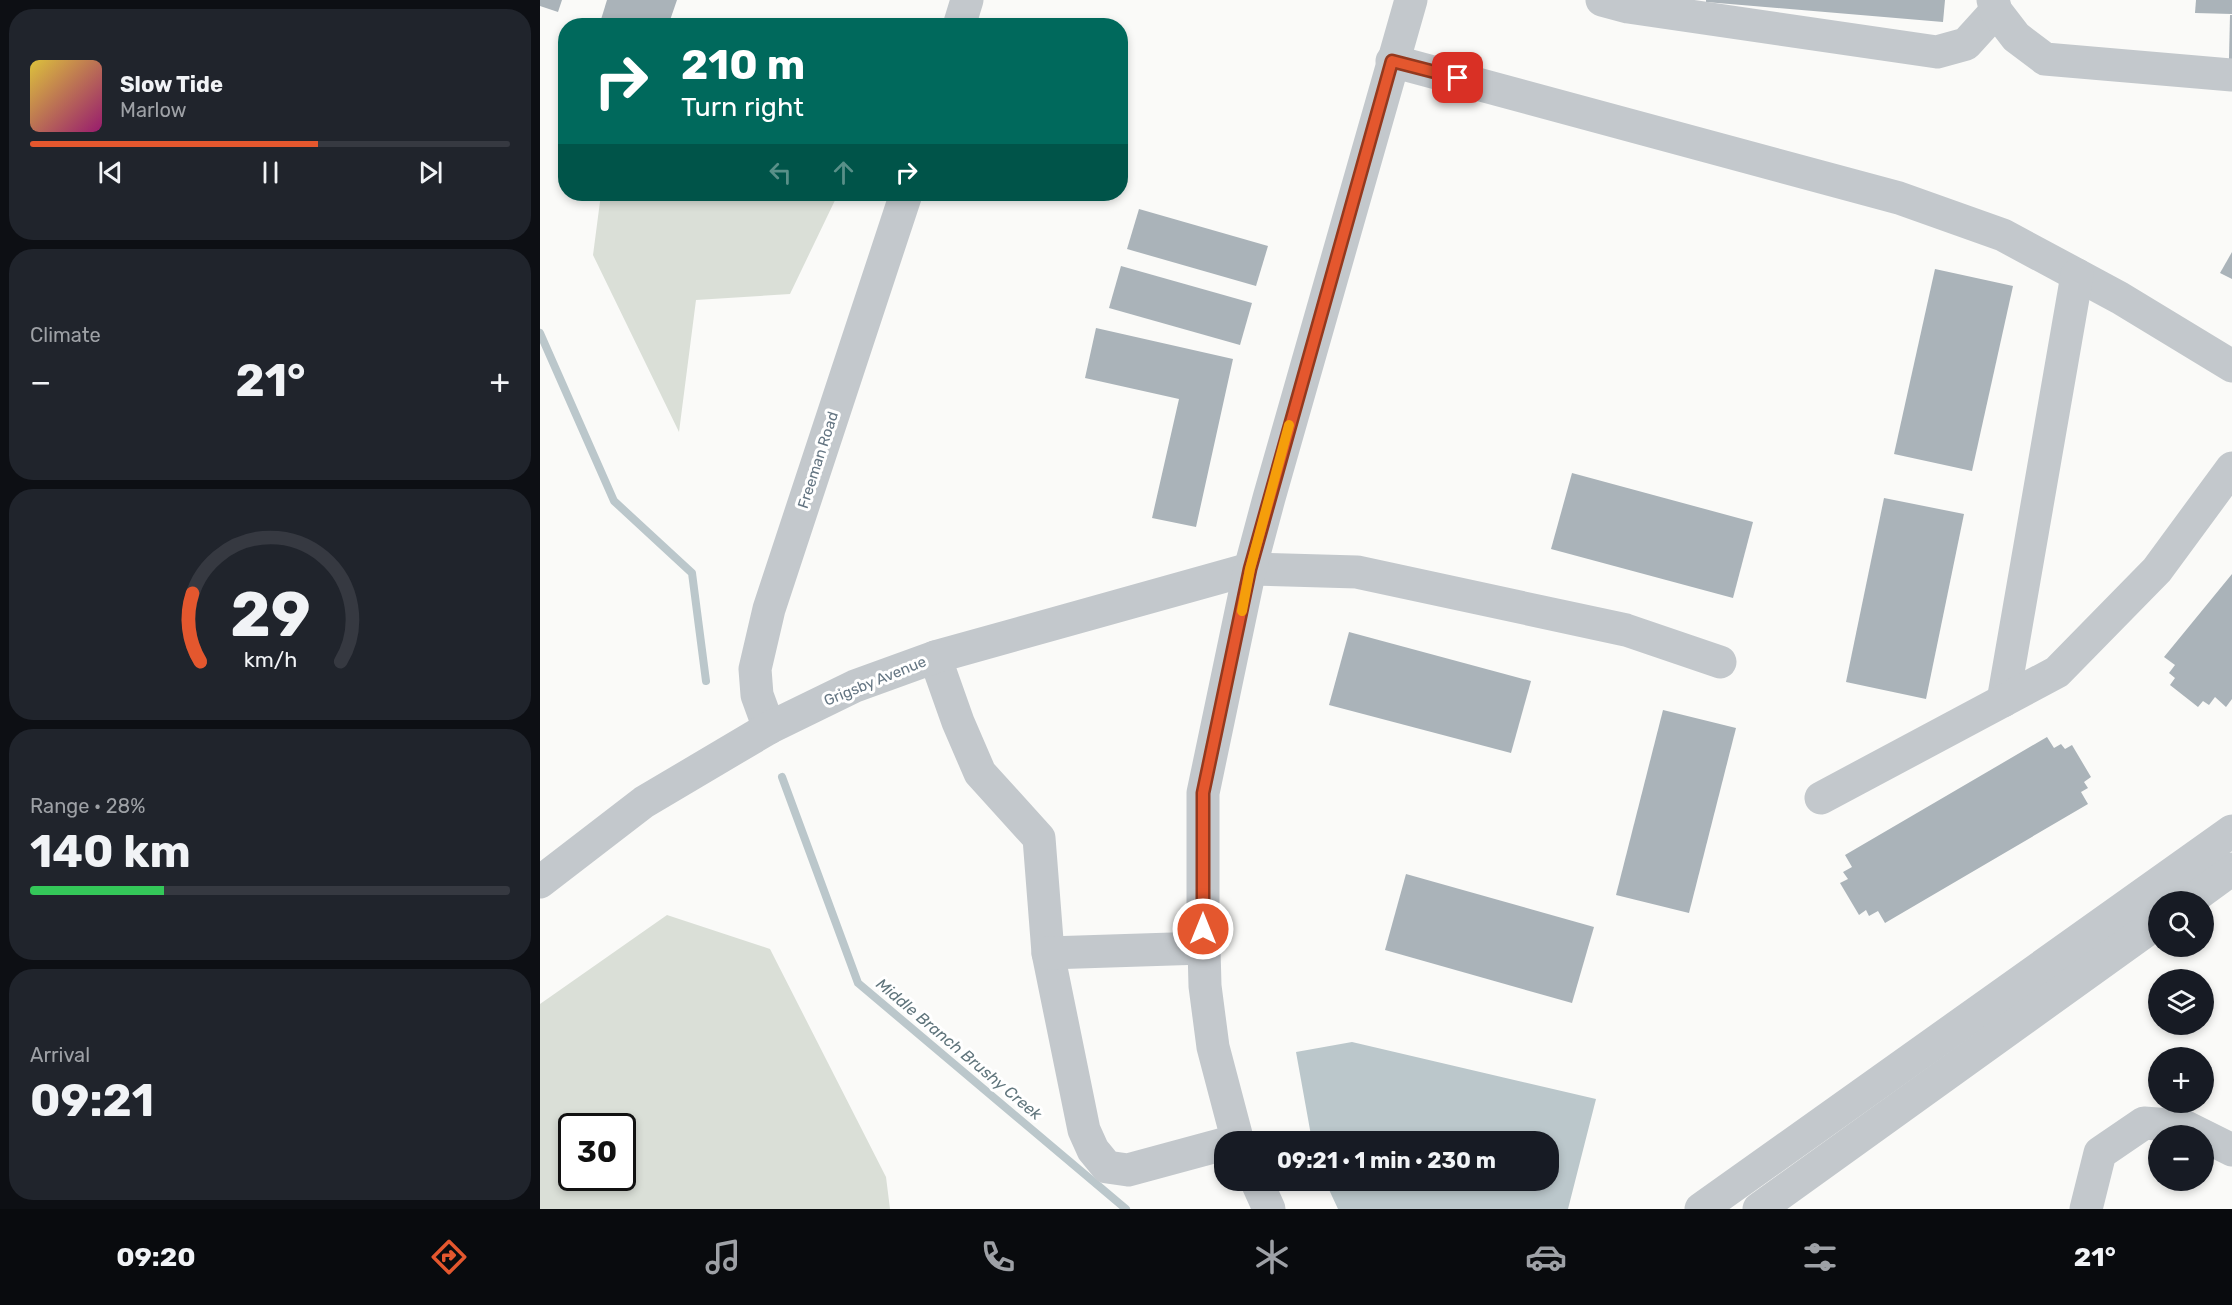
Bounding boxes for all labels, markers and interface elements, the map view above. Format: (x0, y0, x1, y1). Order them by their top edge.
text: 210 m (681, 40, 805, 90)
icon: right (582, 42, 660, 120)
pin (1432, 52, 1483, 103)
icon: arrive (1441, 61, 1474, 94)
text: Slow Tide (120, 71, 223, 98)
text: Turn right (681, 91, 804, 123)
text: Marlow (120, 98, 187, 122)
icon: previous (94, 156, 127, 189)
icon: pause (254, 156, 287, 189)
icon: next (414, 156, 447, 189)
icon: left (764, 156, 797, 189)
icon: ahead (827, 156, 860, 189)
icon: right (890, 156, 923, 189)
text: Climate (30, 323, 101, 347)
text: 21° (235, 354, 306, 407)
text: − (30, 362, 51, 401)
text: + (489, 362, 510, 401)
street label: Freeman Road (794, 409, 842, 511)
text: 29 (230, 578, 310, 652)
text: km/h (243, 647, 297, 672)
street label: Grigsby Avenue (821, 652, 929, 710)
text: Range · 28% (30, 794, 145, 818)
text: 140 km (30, 825, 191, 878)
map controls (2148, 891, 2214, 1191)
button: search (2148, 891, 2214, 957)
position arrow (1171, 897, 1235, 961)
button: layers (2148, 969, 2214, 1035)
water label: Middle Branch Brushy Creek (872, 974, 1046, 1124)
text: Arrival (30, 1043, 90, 1067)
button: + (2148, 1047, 2214, 1113)
text: 09:21 (30, 1074, 154, 1127)
speed limit sign: 30 (558, 1113, 636, 1191)
button: − (2148, 1125, 2214, 1191)
text: 09:21 · 1 min · 230 m (1277, 1147, 1496, 1174)
icon: directions (428, 1236, 470, 1278)
icon: music (702, 1236, 744, 1278)
icon: phone (977, 1236, 1019, 1278)
icon: climate (1251, 1236, 1293, 1278)
icon: car (1525, 1236, 1567, 1278)
icon: filters (1799, 1236, 1841, 1278)
text: 09:20 (116, 1241, 196, 1273)
text: 21° (2074, 1241, 2116, 1273)

